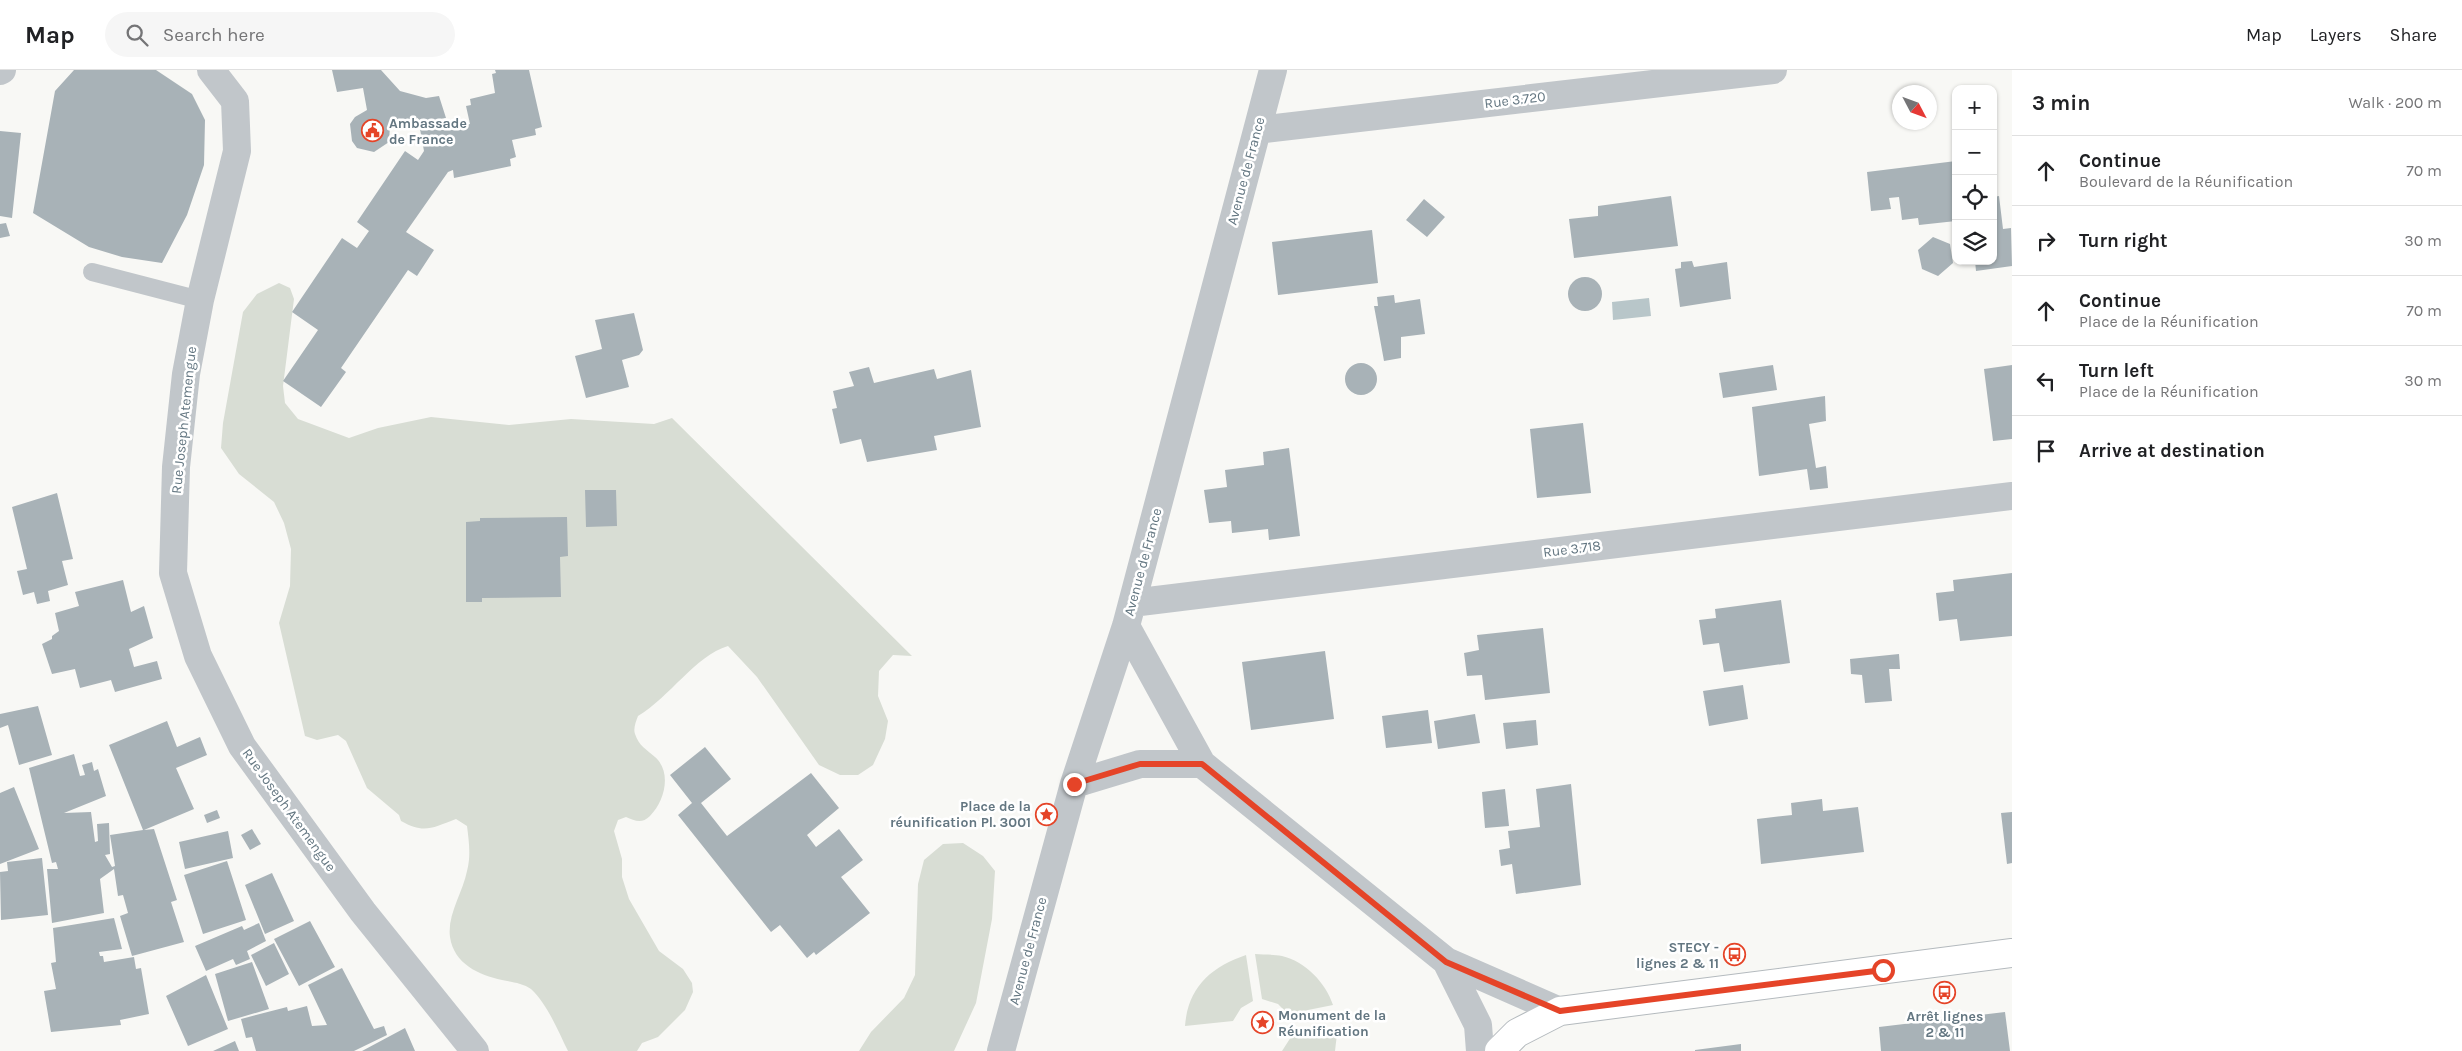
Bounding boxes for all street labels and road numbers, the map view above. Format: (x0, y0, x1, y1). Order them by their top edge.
street label: Rue 3.720 (1484, 88, 1546, 112)
street label: Avenue de France (1223, 115, 1269, 227)
street label: Rue Joseph Atemengue (168, 345, 200, 495)
street label: Avenue de France (1120, 506, 1166, 618)
street label: Rue 3.718 (1542, 537, 1602, 561)
street label: Rue Joseph Atemengue (239, 745, 339, 875)
street label: Avenue de France (1005, 895, 1051, 1007)

